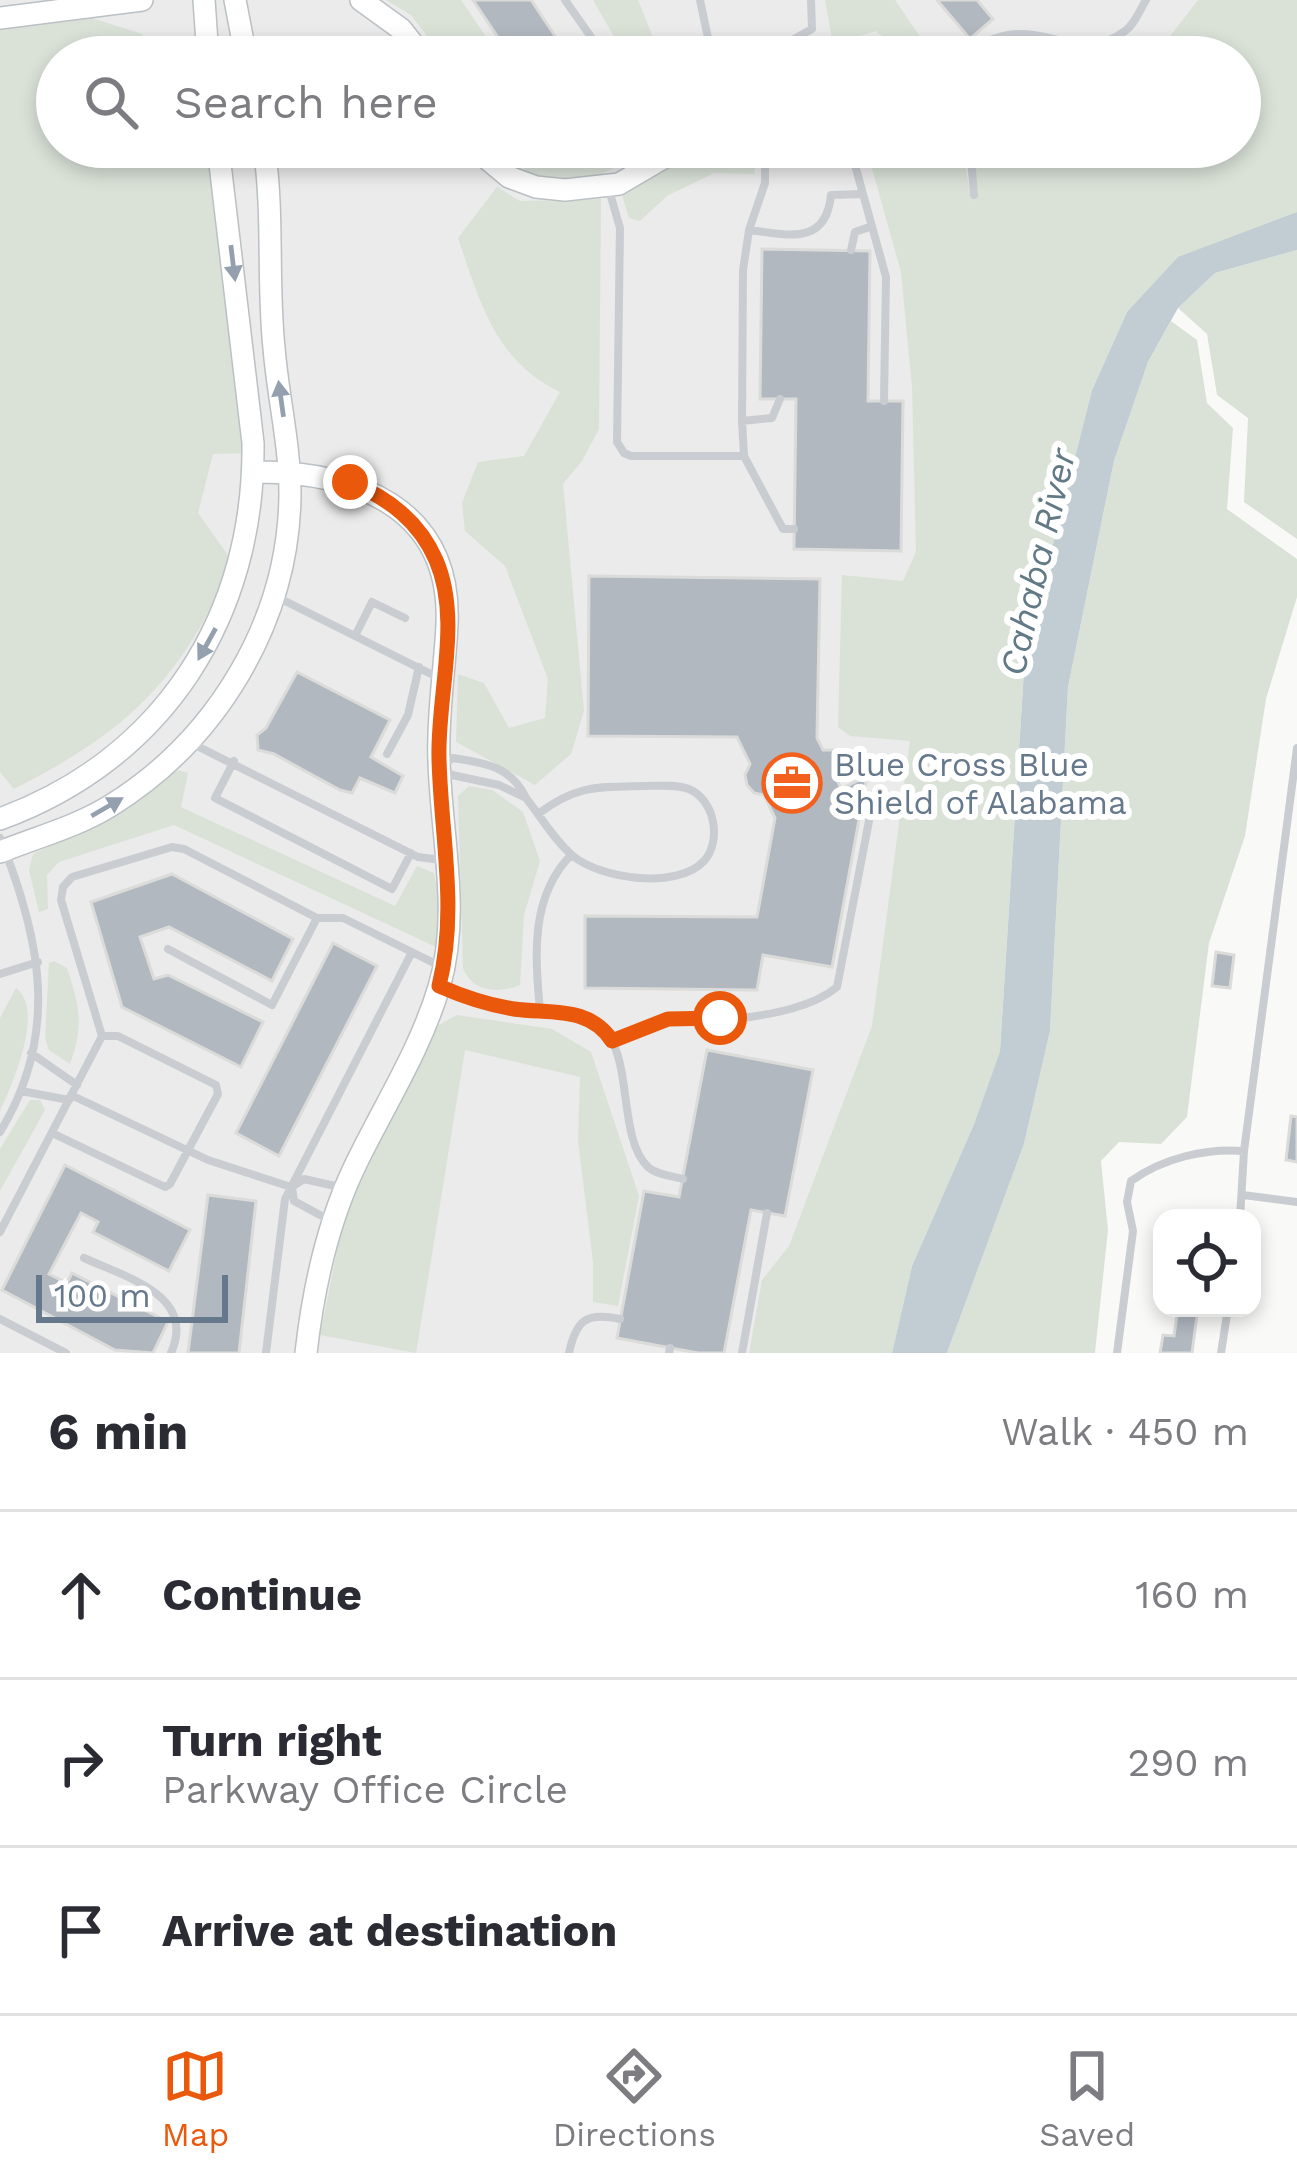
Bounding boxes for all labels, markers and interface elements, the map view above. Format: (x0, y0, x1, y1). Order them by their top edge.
search box (36, 36, 1261, 168)
icon: search (78, 69, 144, 135)
text: Search here (174, 76, 438, 129)
one-way arrow (223, 245, 242, 282)
one-way arrow (271, 380, 290, 417)
water label: Cahaba River (991, 443, 1085, 680)
route end (323, 455, 377, 509)
one-way arrow (197, 626, 218, 661)
place label: Blue Cross Blue Shield of Alabama (834, 745, 1127, 822)
office icon: Blue Cross Blue Shield of Alabama (761, 752, 823, 814)
one-way arrow (90, 797, 124, 818)
route start (693, 991, 747, 1045)
map controls (1153, 1209, 1261, 1317)
button: locate (1153, 1209, 1261, 1317)
scale bar (36, 1269, 228, 1322)
text: 100 m (54, 1276, 151, 1315)
text: 6 min (48, 1402, 188, 1461)
text: Walk · 450 m (1001, 1409, 1249, 1454)
icon: ahead (48, 1562, 114, 1628)
text: Continue (162, 1568, 362, 1621)
text: 160 m (1135, 1572, 1249, 1617)
text: Turn right (162, 1714, 382, 1767)
icon: right (48, 1730, 114, 1796)
text: 290 m (1127, 1740, 1249, 1785)
text: Parkway Office Circle (162, 1767, 568, 1812)
icon: arrive (48, 1898, 114, 1964)
text: Arrive at destination (162, 1904, 617, 1957)
tab: Map (162, 2043, 229, 2154)
tab: Directions (553, 2043, 716, 2154)
tab: Saved (1039, 2043, 1135, 2154)

